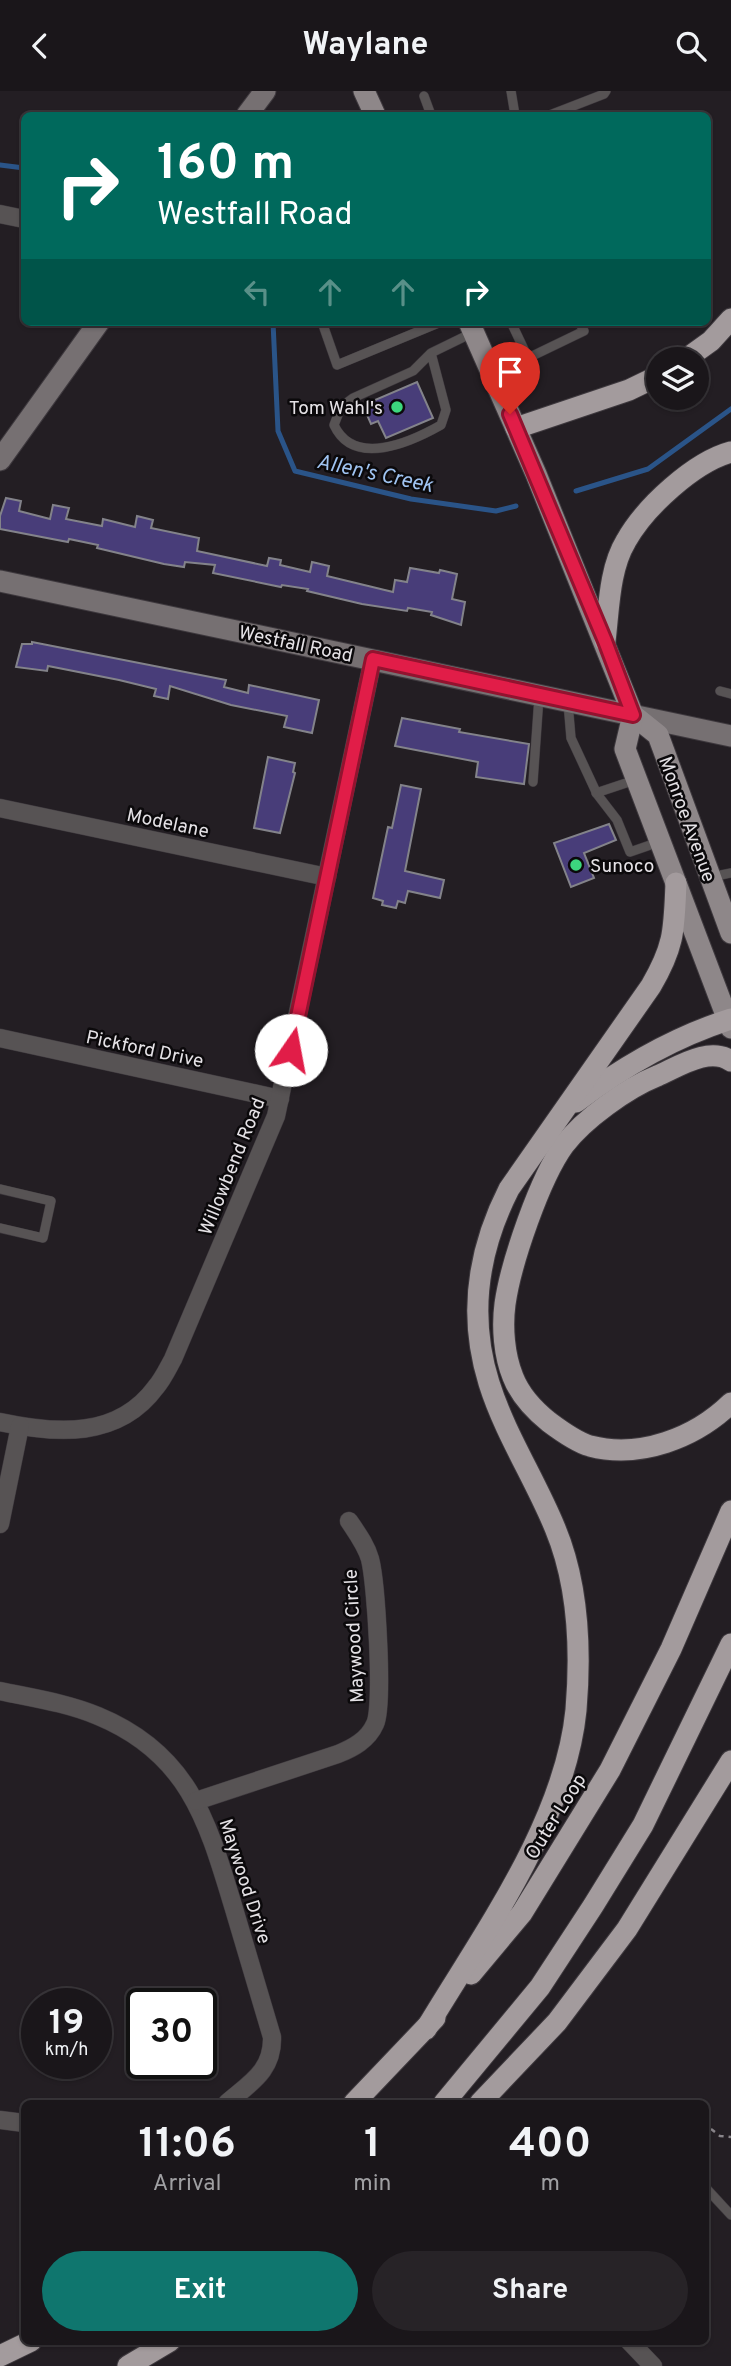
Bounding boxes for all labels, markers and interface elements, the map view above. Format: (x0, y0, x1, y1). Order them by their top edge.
text: Waylane (303, 26, 428, 66)
icon: back (21, 27, 59, 65)
icon: search (672, 27, 710, 65)
text: 160 m (157, 135, 294, 197)
icon: right (42, 140, 133, 231)
text: Westfall Road (157, 196, 352, 236)
icon: left (238, 273, 276, 311)
icon: ahead (311, 273, 349, 311)
icon: ahead (384, 273, 422, 311)
icon: right (457, 273, 495, 311)
pin (480, 342, 540, 414)
map controls (646, 347, 709, 410)
button: layers (646, 347, 709, 410)
icon: arrive (491, 353, 529, 391)
place label: Tom Wahl's (289, 397, 383, 421)
marker: Tom Wahl's (389, 399, 405, 415)
water label: Allen's Creek (314, 449, 436, 500)
street label: Westfall Road (236, 621, 355, 669)
street label: Monroe Avenue (652, 754, 720, 886)
street label: Modelane (124, 804, 211, 844)
place label: Sunoco (590, 855, 654, 879)
marker: Sunoco (568, 857, 584, 873)
position arrow (254, 1013, 328, 1087)
street label: Pickford Drive (84, 1026, 206, 1074)
street label: Willowbend Road (194, 1094, 271, 1239)
street label: Maywood Circle (340, 1568, 370, 1703)
street label: Outer Loop (521, 1770, 592, 1864)
street label: Maywood Drive (213, 1816, 276, 1947)
speed limit sign: 30 (126, 1988, 217, 2079)
text: 19 (49, 2002, 84, 2046)
text: km/h (45, 2039, 88, 2062)
text: 11:06 (139, 2119, 236, 2172)
text: 1 (364, 2119, 381, 2172)
text: 400 (509, 2119, 591, 2172)
text: Arrival (153, 2170, 221, 2199)
text: min (353, 2170, 392, 2199)
text: m (541, 2170, 560, 2199)
button: Exit (42, 2251, 358, 2331)
button: Share (372, 2251, 688, 2331)

